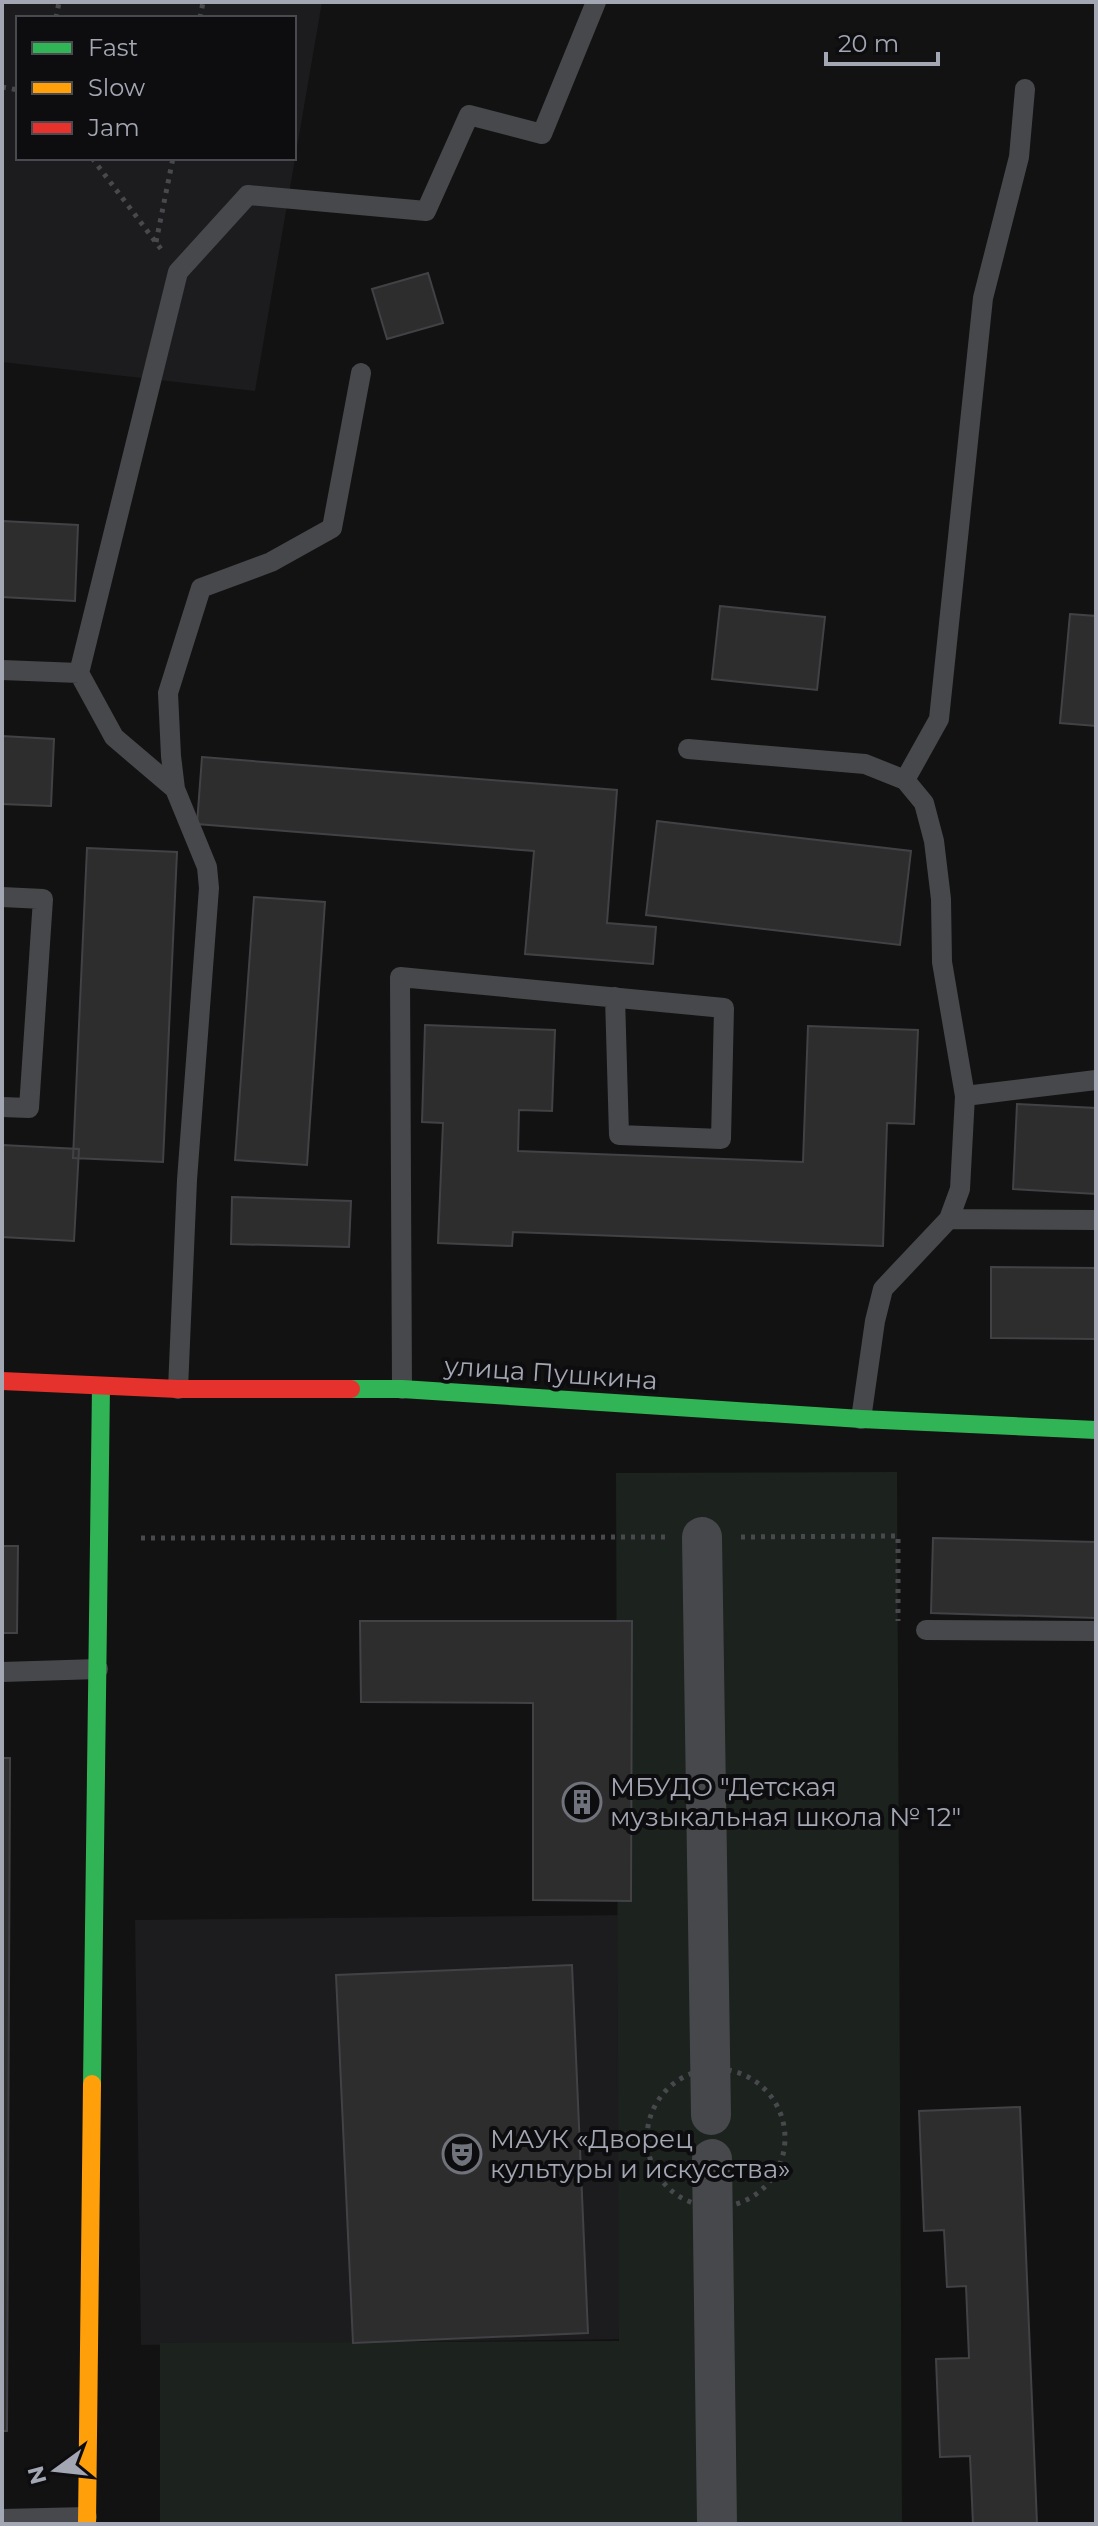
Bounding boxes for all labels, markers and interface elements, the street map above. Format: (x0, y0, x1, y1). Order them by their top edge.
legend (16, 16, 296, 160)
scale bar (826, 16, 938, 66)
text: 20 m (838, 29, 899, 58)
text: Fast (88, 33, 139, 62)
text: Slow (88, 73, 145, 102)
text: Jam (87, 113, 140, 142)
street label: улица Пушкина (442, 1350, 659, 1396)
place label: МБУДО "Детская музыкальная школа № 12" (610, 1771, 961, 1833)
building icon: МБУДО "Детская музыкальная школа № 12" (561, 1781, 603, 1823)
place label: МАУК «Дворец культуры и искусства» (490, 2123, 790, 2185)
theatre icon: МАУК «Дворец культуры и искусства» (441, 2133, 483, 2175)
north arrow (16, 2430, 96, 2510)
text: N (22, 2463, 53, 2487)

